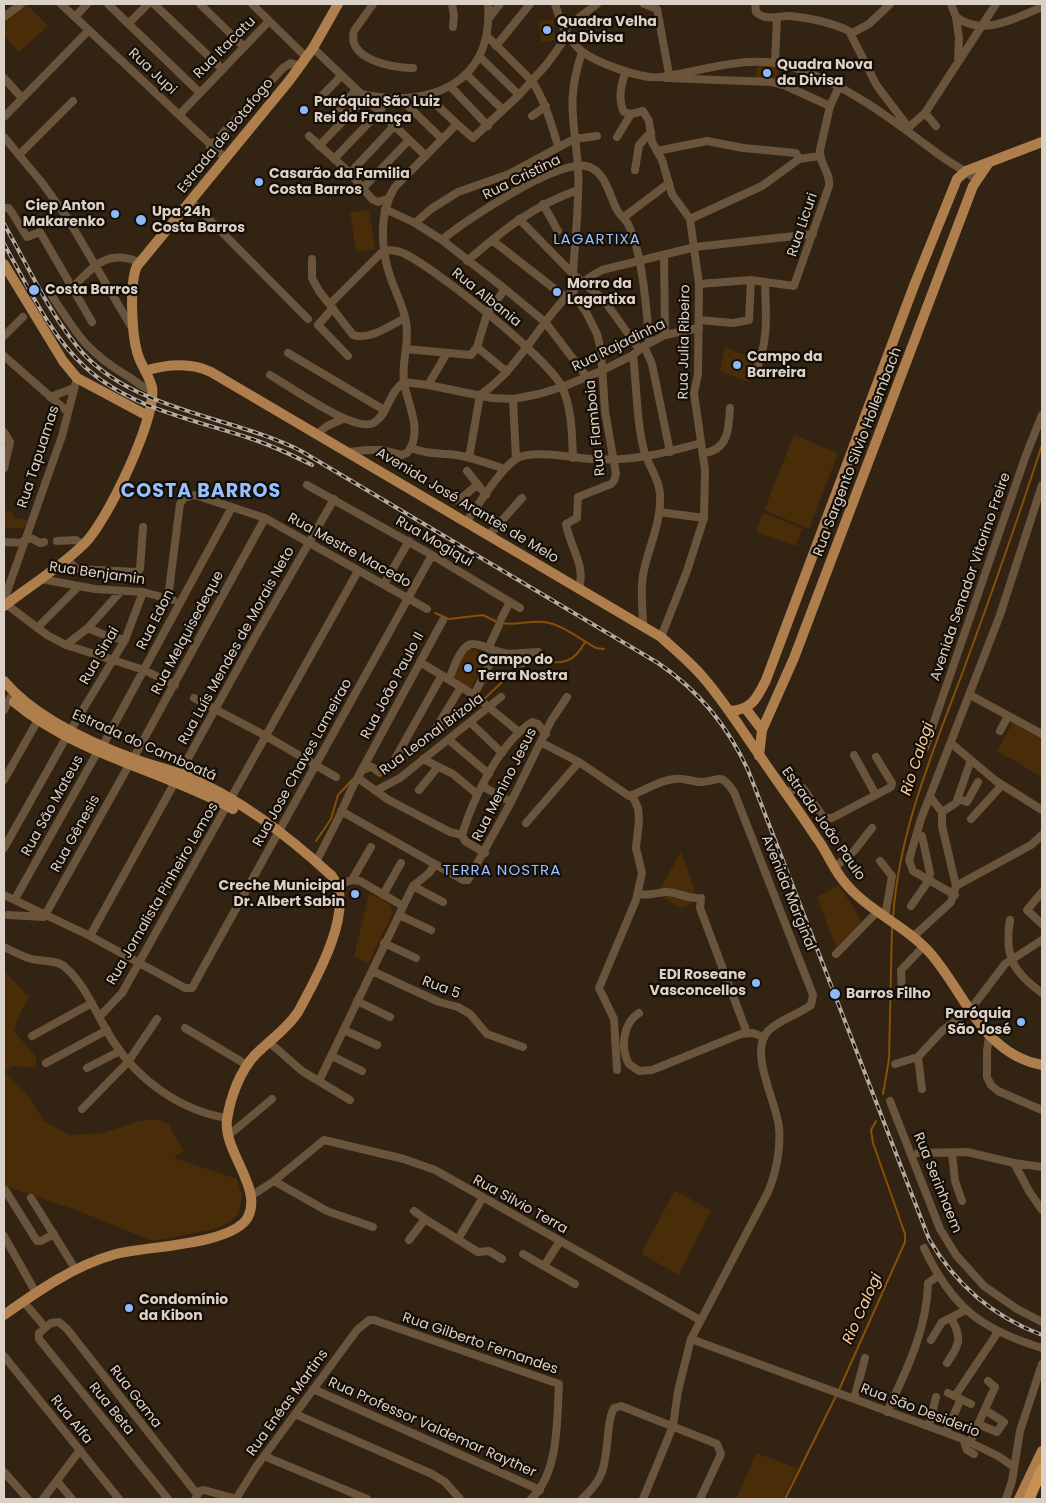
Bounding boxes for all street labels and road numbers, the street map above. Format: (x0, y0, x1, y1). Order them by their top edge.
street label: Rua Itacatu (191, 14, 259, 82)
street label: Rua Jupi (124, 45, 180, 99)
street label: Estrada de Botafogo (175, 75, 277, 197)
street label: Rua Cristina (480, 152, 564, 204)
street label: Rua Licuri (784, 191, 822, 259)
street label: Rua Albania (448, 265, 524, 331)
street label: Rua Julia Ribeiro (676, 284, 694, 400)
street label: Rua Rajadinha (570, 316, 668, 376)
street label: Rua Sargento Silvio Hollembach (810, 345, 906, 559)
street label: Rua Flamboia (583, 379, 609, 477)
street label: Rua Tapuamas (15, 404, 63, 510)
street label: Avenida José Arantes de Melo (373, 445, 561, 567)
street label: Avenida Senador Vitorino Freire (927, 471, 1015, 683)
street label: Rua Mestre Macedo (284, 510, 414, 592)
street label: Rua Mogiqui (392, 513, 476, 571)
street label: Rua Luís Mendes de Morais Neto (175, 544, 299, 748)
street label: Rua Benjamin (48, 559, 146, 589)
street label: Rua Melquisedeque (148, 568, 228, 698)
street label: Rua Edon (134, 587, 178, 653)
street label: Rua Sinai (77, 624, 123, 688)
street label: Rua Joāo Paulo II (358, 630, 428, 742)
street label: Rua Jose Chaves Lameirao (250, 676, 356, 850)
street label: Rua Leonal Brizola (377, 691, 487, 779)
street label: Estrada do Camboatá (69, 707, 219, 785)
street label: Rua Menino Jesus (469, 725, 541, 845)
street label: Rua São Mateus (18, 753, 88, 859)
street label: Estrada João Paulo (778, 764, 868, 884)
street label: Rua Gênesis (48, 792, 104, 876)
street label: Rua Jornalista Pinheiro Lemos (104, 800, 222, 988)
street label: Avenida Marginal (757, 833, 819, 953)
street label: Rua 5 (420, 973, 462, 1003)
street label: Rua Serinhaem (909, 1130, 965, 1236)
street label: Rua Silvio Terra (470, 1172, 570, 1238)
street label: Rua Gilberto Fernandes (400, 1309, 560, 1379)
street label: Rua Enéas Martins (244, 1346, 332, 1460)
street label: Rua Gama (105, 1362, 165, 1432)
street label: Rua Professor Valdemar Rayther (325, 1374, 539, 1482)
street label: Rua Beta (85, 1379, 137, 1439)
street label: Rua Sāo Desiderio (858, 1381, 982, 1441)
street label: Rua Alfa (46, 1392, 96, 1448)

